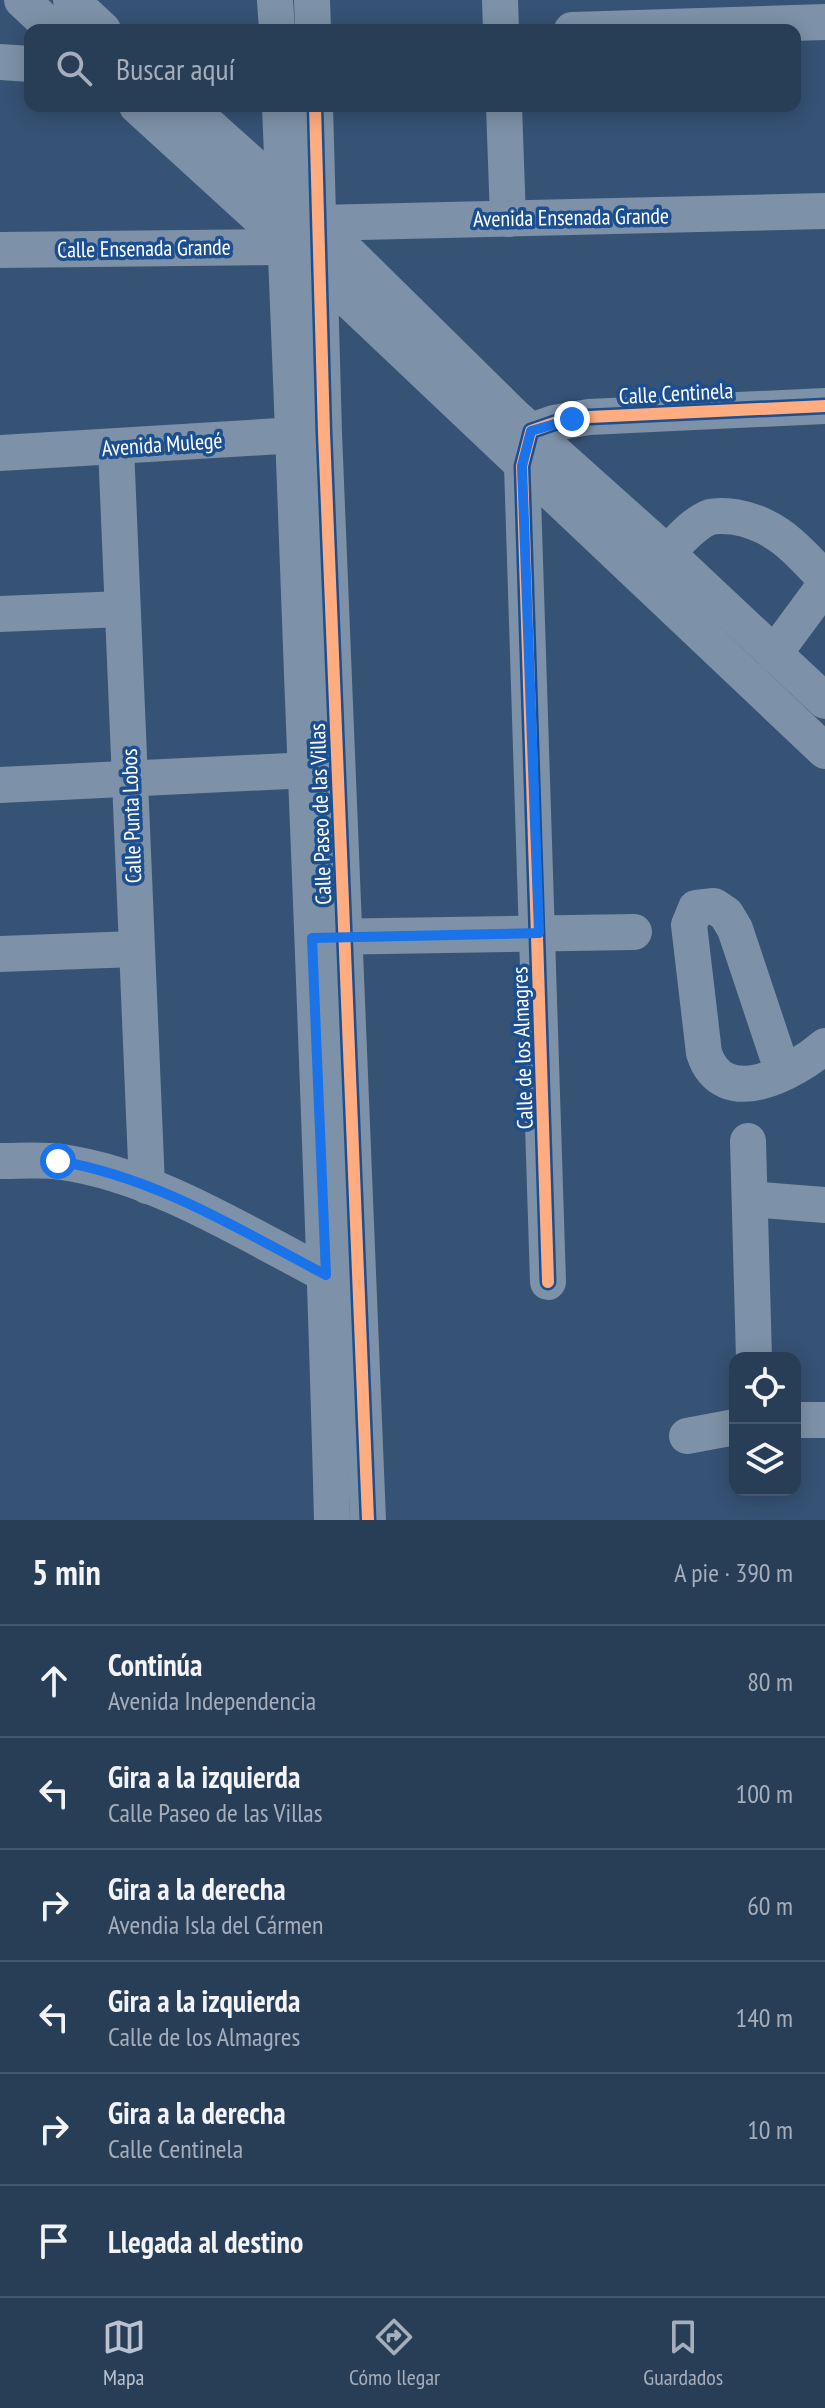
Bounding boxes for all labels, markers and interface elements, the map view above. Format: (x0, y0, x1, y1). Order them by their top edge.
search box (24, 24, 801, 112)
icon: search (52, 46, 96, 90)
text: Buscar aquí (116, 49, 235, 88)
street label: Avenida Ensenada Grande (473, 201, 669, 233)
street label: Calle Ensenada Grande (57, 232, 231, 264)
street label: Calle Centinela (618, 376, 734, 410)
route end (554, 401, 590, 437)
street label: Avenida Mulegé (101, 426, 223, 462)
street label: Calle Paseo de las Villas (303, 723, 337, 905)
street label: Calle Punta Lobos (115, 748, 147, 884)
street label: Calle de los Almagres (505, 966, 539, 1130)
route start (40, 1143, 76, 1179)
map controls (729, 1352, 801, 1496)
button: locate (729, 1352, 801, 1424)
button: layers (729, 1424, 801, 1496)
text: 5 min (32, 1550, 101, 1594)
text: A pie · 390 m (674, 1556, 793, 1589)
text: Continúa (108, 1645, 202, 1684)
icon: ahead (32, 1659, 76, 1703)
text: 80 m (747, 1665, 793, 1698)
text: Avenida Independencia (108, 1684, 316, 1717)
text: Gira a la izquierda (108, 1757, 300, 1796)
icon: left (32, 1771, 76, 1815)
text: 100 m (735, 1777, 793, 1810)
text: Calle Paseo de las Villas (108, 1796, 322, 1829)
text: Gira a la derecha (108, 1869, 286, 1908)
icon: right (32, 1883, 76, 1927)
text: 60 m (747, 1889, 793, 1922)
text: Avendia Isla del Cármen (108, 1908, 323, 1941)
text: Gira a la izquierda (108, 1981, 300, 2020)
icon: left (32, 1995, 76, 2039)
text: 140 m (735, 2001, 793, 2034)
text: Calle de los Almagres (108, 2020, 300, 2053)
text: Gira a la derecha (108, 2093, 286, 2132)
icon: right (32, 2107, 76, 2151)
text: 10 m (747, 2113, 793, 2146)
text: Calle Centinela (108, 2132, 243, 2165)
icon: arrive (32, 2219, 76, 2263)
text: Llegada al destino (108, 2222, 303, 2261)
tab: Mapa (102, 2315, 146, 2391)
tab: Cómo llegar (349, 2315, 440, 2391)
tab: Guardados (643, 2315, 723, 2391)

